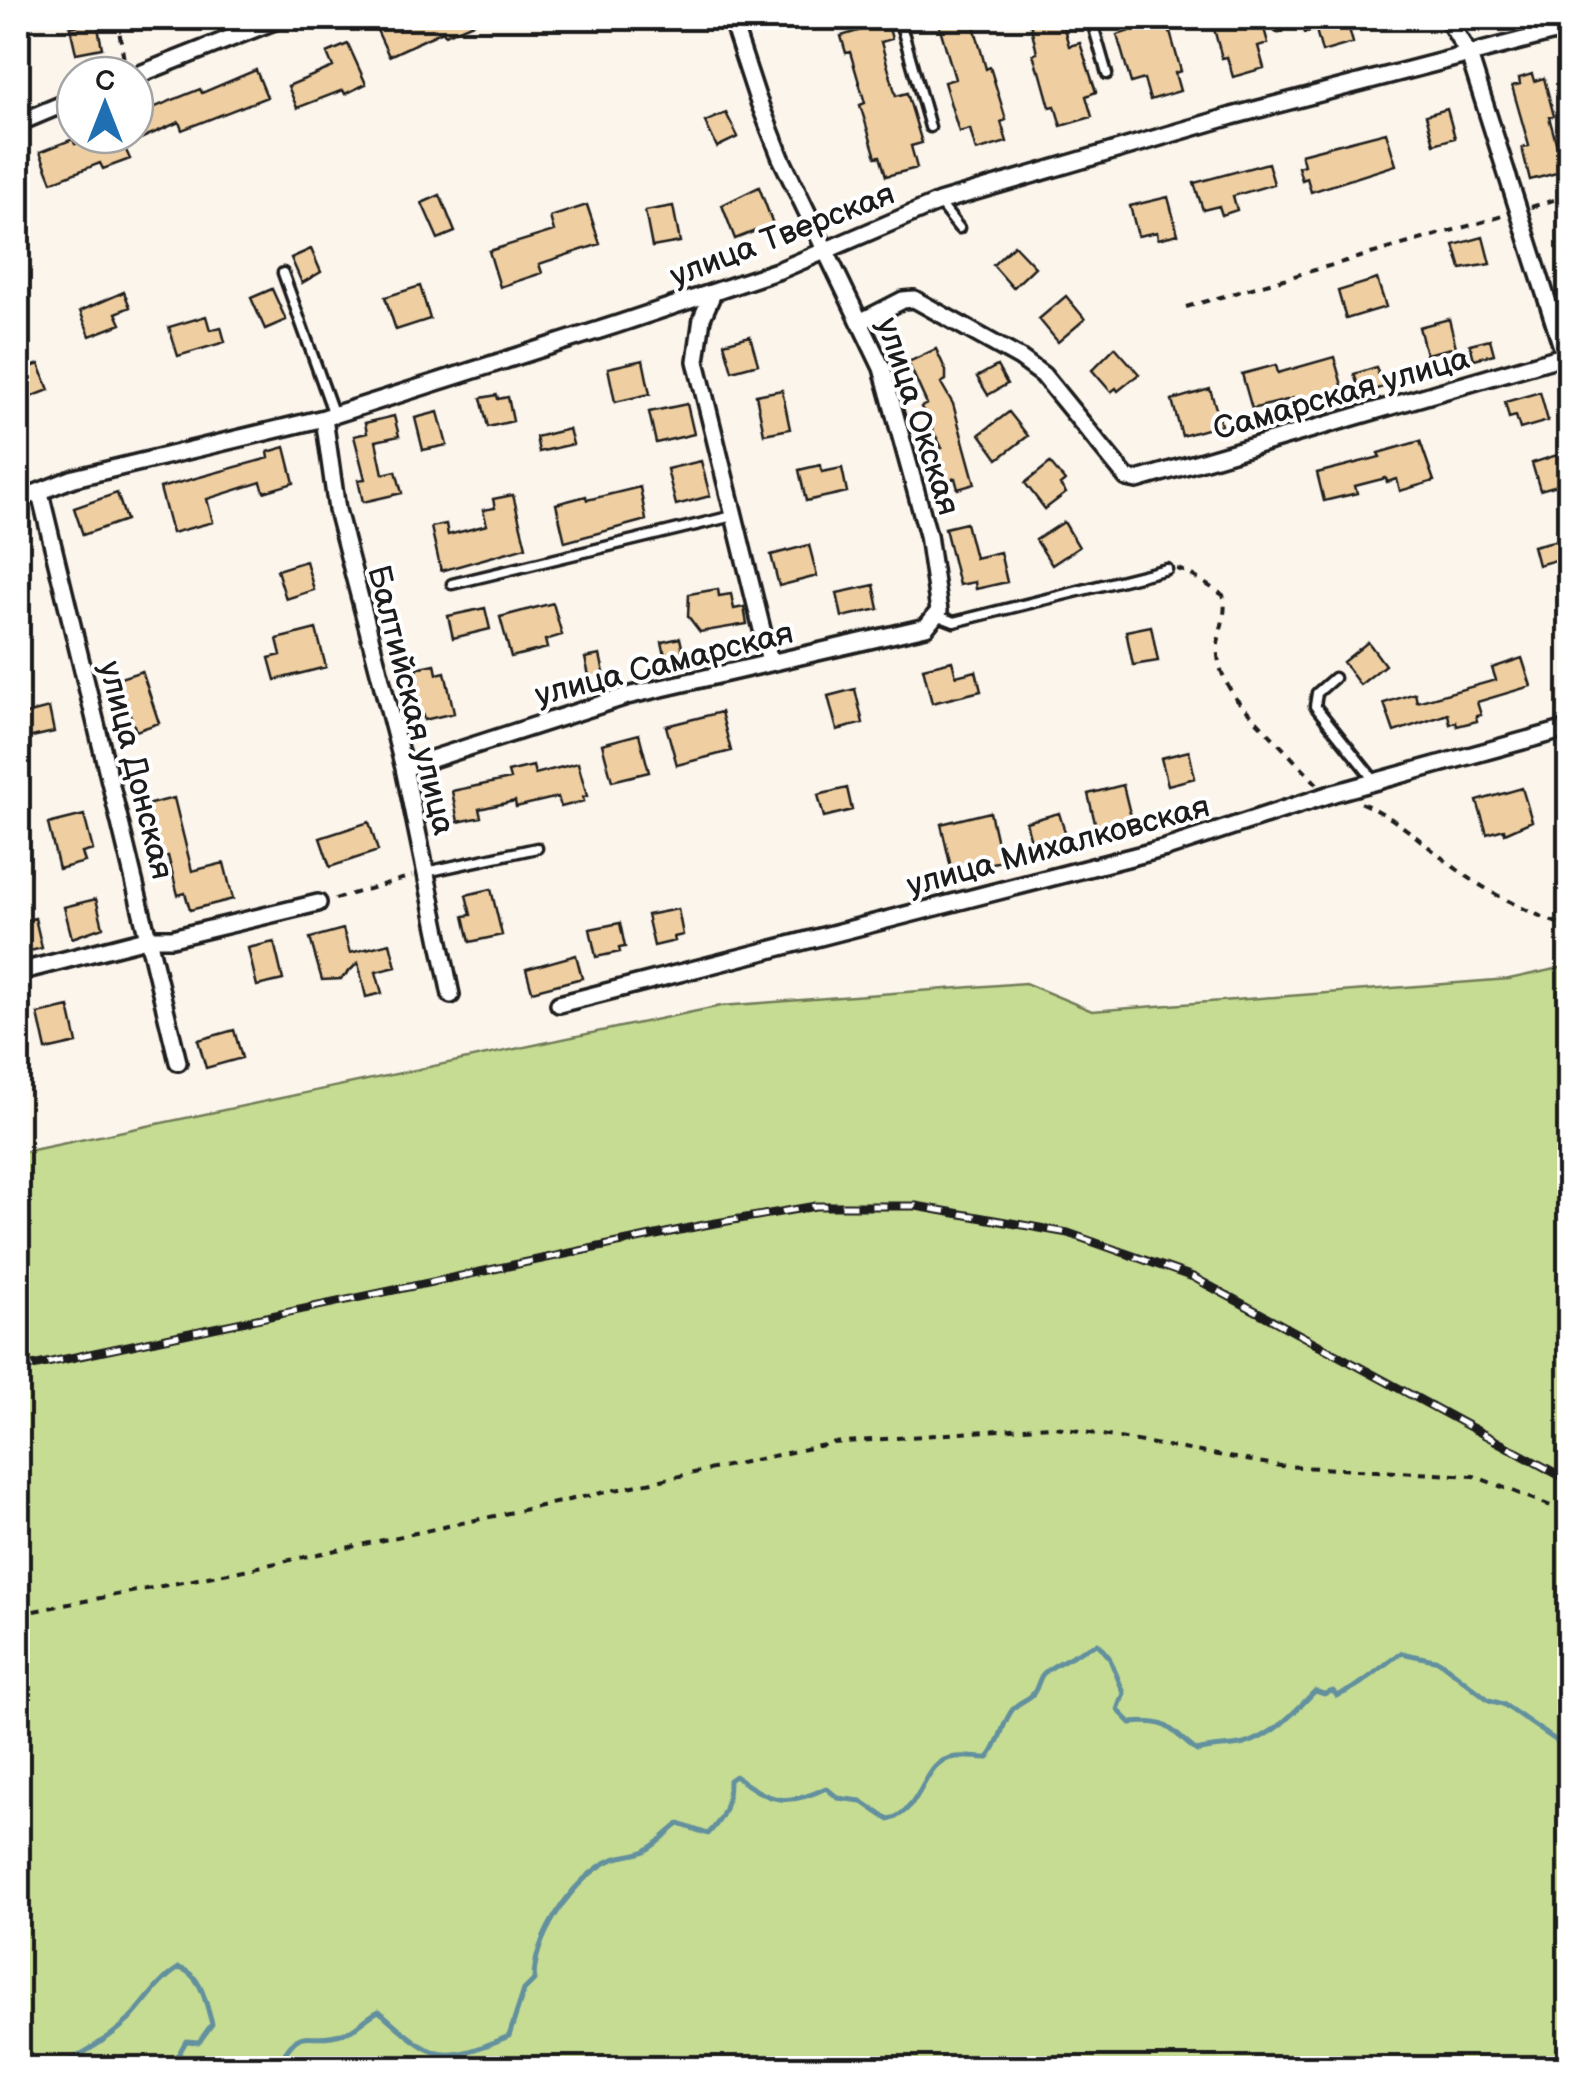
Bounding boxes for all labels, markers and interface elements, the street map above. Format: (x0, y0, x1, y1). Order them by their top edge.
north arrow (55, 55, 155, 155)
text: С (95, 65, 115, 98)
street label: улица Тверская (665, 175, 900, 296)
street label: улица Окская (867, 313, 968, 520)
street label: Самарская улица (1209, 339, 1474, 450)
street label: Балтийская улица (358, 562, 463, 839)
street label: улица Самарская (531, 614, 797, 715)
street label: улица Донская (90, 657, 182, 884)
street label: улица Михалковская (903, 787, 1214, 906)

